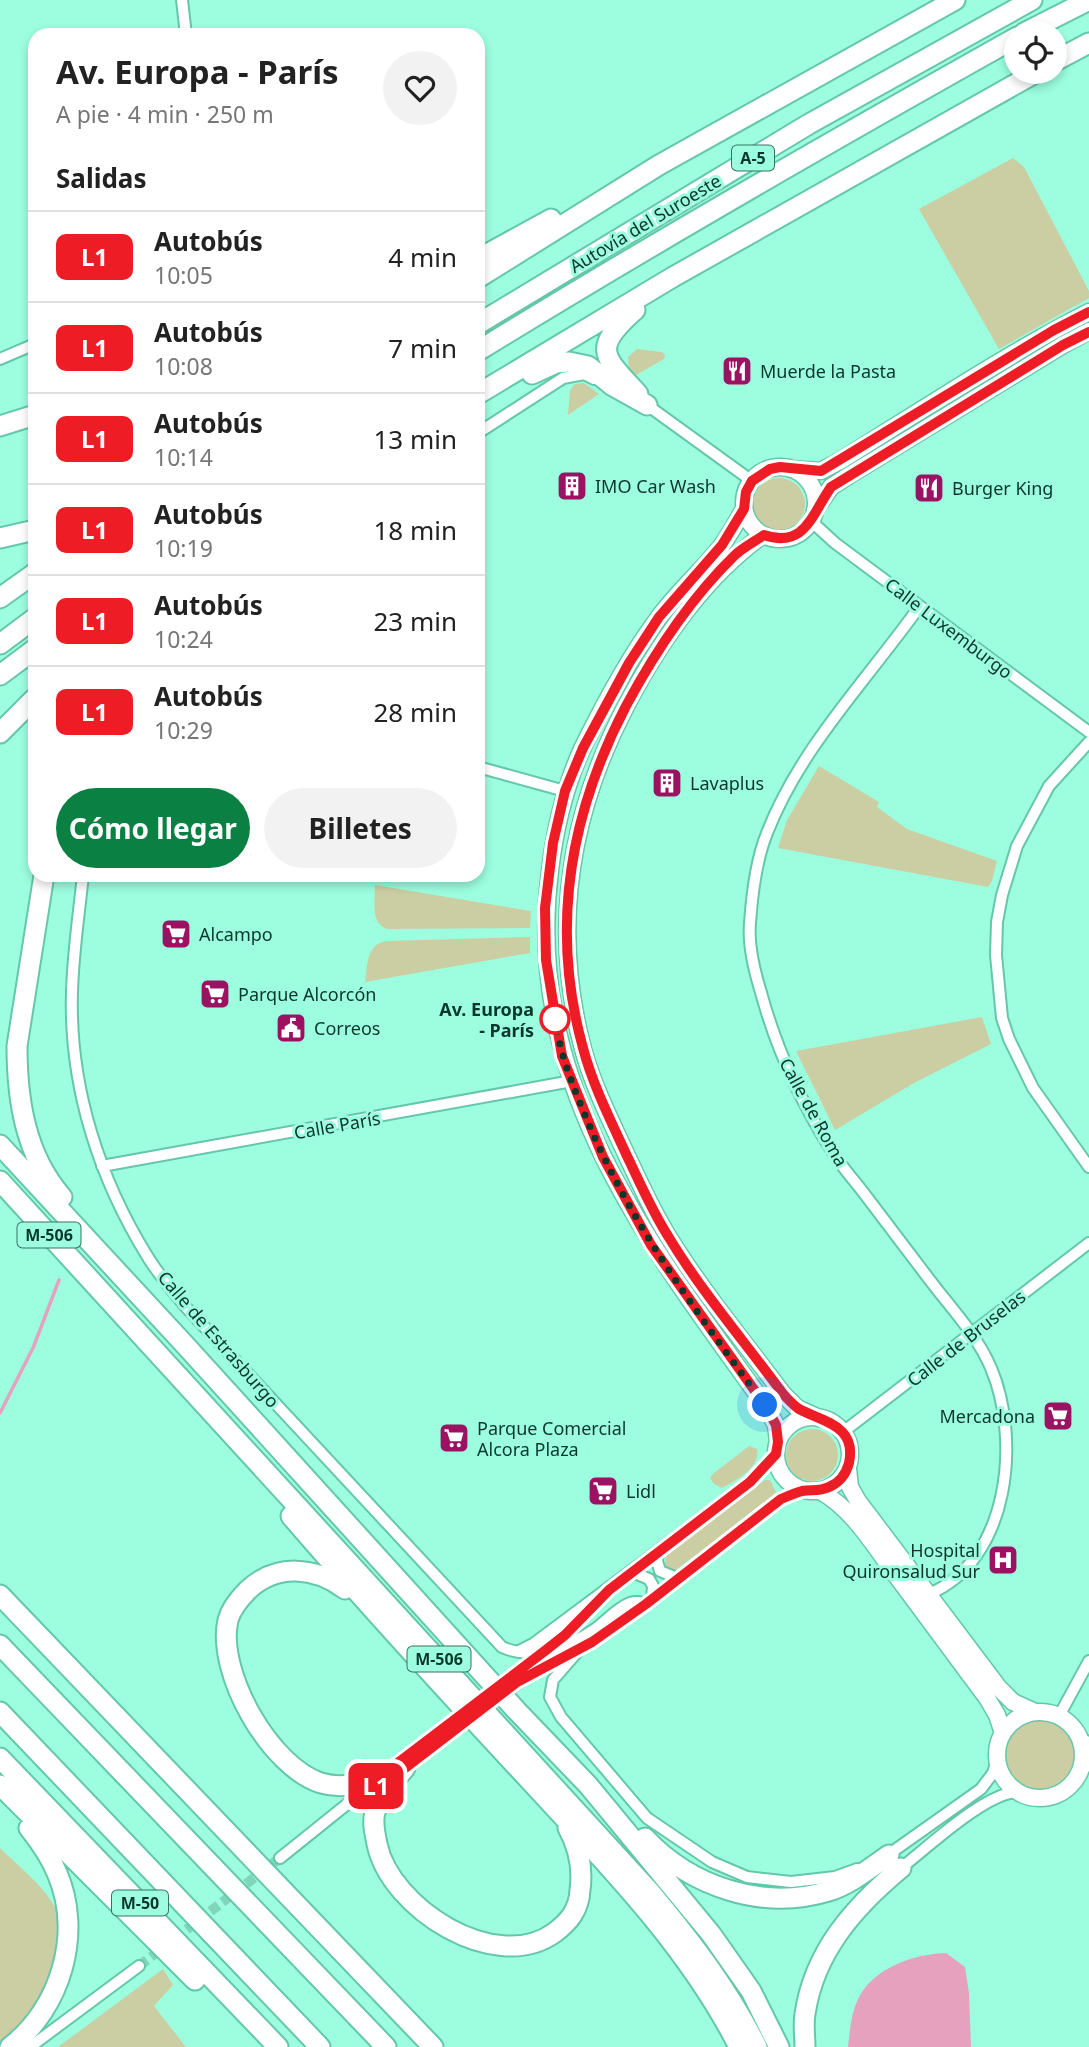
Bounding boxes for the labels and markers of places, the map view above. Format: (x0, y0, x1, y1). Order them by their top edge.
restaurant icon: Muerde la Pasta (720, 354, 754, 388)
place label: Muerde la Pasta (760, 359, 896, 383)
building icon: IMO Car Wash (555, 469, 589, 503)
restaurant icon: Burger King (912, 471, 946, 505)
place label: IMO Car Wash (595, 474, 716, 498)
place label: Burger King (952, 476, 1053, 500)
building icon: Lavaplus (650, 766, 684, 800)
place label: Lavaplus (690, 771, 764, 795)
supermarket icon: Alcampo (159, 917, 193, 951)
place label: Alcampo (199, 922, 273, 946)
supermarket icon: Parque Alcorcón (198, 977, 232, 1011)
place label: Parque Alcorcón (238, 982, 377, 1006)
place label: Av. Europa - París (439, 997, 534, 1042)
marker: Av. Europa - París (540, 1004, 570, 1034)
public building icon: Correos (274, 1011, 308, 1045)
place label: Correos (314, 1016, 380, 1040)
supermarket icon: Mercadona (1041, 1399, 1075, 1433)
place label: Mercadona (940, 1404, 1035, 1428)
place label: Parque Comercial Alcora Plaza (477, 1416, 626, 1461)
supermarket icon: Parque Comercial Alcora Plaza (437, 1421, 471, 1455)
supermarket icon: Lidl (586, 1474, 620, 1508)
place label: Lidl (626, 1479, 656, 1503)
place label: Hospital Quironsalud Sur (842, 1538, 981, 1583)
hospital icon: Hospital Quironsalud Sur (986, 1543, 1020, 1577)

